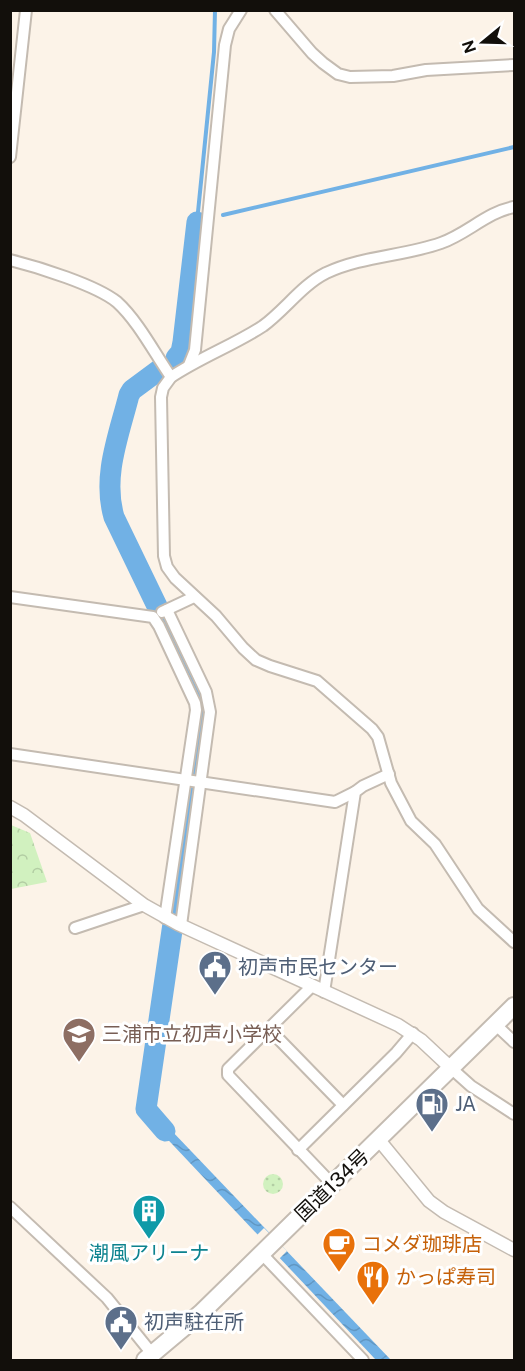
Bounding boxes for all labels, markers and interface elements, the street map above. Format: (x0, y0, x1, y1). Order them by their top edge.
north arrow (453, 12, 513, 72)
text: N (458, 38, 480, 56)
public building icon: 初声市民センター (197, 949, 233, 996)
place label: 初声市民センター (238, 955, 398, 979)
school or university icon: 三浦市立初声小学校 (61, 1016, 97, 1063)
place label: 三浦市立初声小学校 (102, 1022, 282, 1046)
fuel station icon: JA (414, 1086, 450, 1133)
place label: JA (455, 1092, 476, 1116)
street label: 国道134号 (290, 1144, 374, 1226)
building icon: 潮風アリーナ (131, 1193, 167, 1240)
cafe icon: コメダ珈琲店 (321, 1226, 357, 1273)
place label: コメダ珈琲店 (362, 1232, 482, 1256)
place label: 潮風アリーナ (89, 1241, 209, 1265)
restaurant icon: かっぱ寿司 (355, 1259, 391, 1306)
place label: かっぱ寿司 (396, 1265, 496, 1289)
public building icon: 初声駐在所 (103, 1304, 139, 1351)
place label: 初声駐在所 (144, 1310, 244, 1334)

